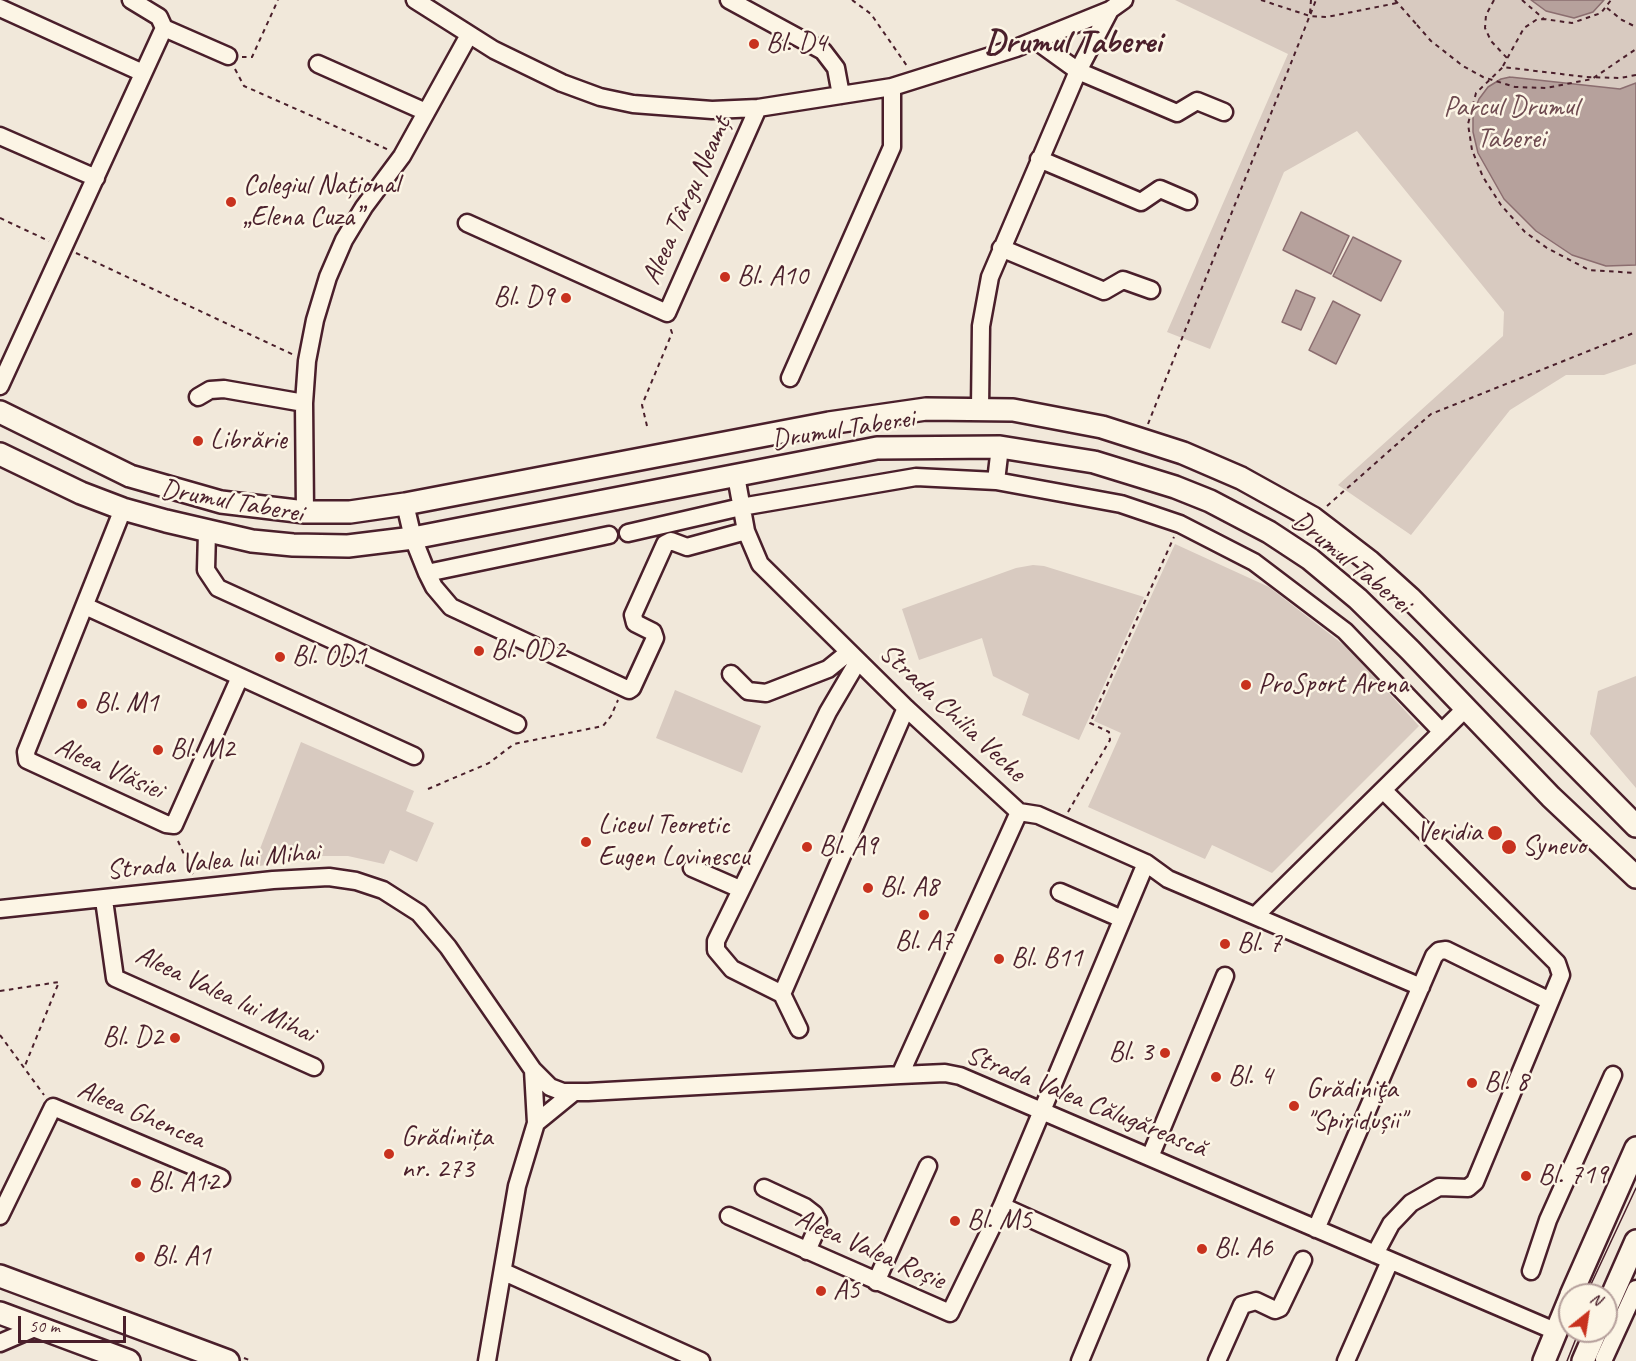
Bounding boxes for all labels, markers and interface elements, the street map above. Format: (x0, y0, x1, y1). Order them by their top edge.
district label: Drumul Taberei (984, 23, 1162, 63)
place label: Bl. D4 (766, 27, 827, 61)
marker: Bl. D4 (747, 37, 761, 51)
park label: Parcul Drumul Taberei (1443, 91, 1579, 157)
street label: Aleea Târgu Neamț (635, 112, 739, 290)
place label: Colegiul Național „Elena Cuza” (243, 169, 399, 235)
marker: Colegiul Național „Elena Cuza” (224, 195, 238, 209)
place label: Bl. A10 (737, 260, 808, 294)
marker: Bl. A10 (718, 270, 732, 284)
place label: Bl. D9 (493, 281, 554, 315)
marker: Bl. D9 (559, 291, 573, 305)
street label: Drumul Taberei (769, 402, 917, 458)
place label: Librărie (210, 424, 286, 458)
marker: Librărie (191, 434, 205, 448)
street label: Drumul Taberei (158, 473, 306, 531)
street label: Drumul Taberei (1284, 505, 1418, 621)
place label: Bl. OD2 (491, 634, 565, 668)
street label: Strada Chilia Veche (872, 637, 1032, 789)
place label: Bl. OD1 (292, 640, 366, 674)
marker: Bl. OD2 (472, 644, 486, 658)
marker: Bl. OD1 (273, 650, 287, 664)
place label: ProSport Arena (1258, 668, 1408, 702)
marker: ProSport Arena (1239, 678, 1253, 692)
place label: Bl. M1 (94, 687, 159, 721)
marker: Bl. M1 (75, 697, 89, 711)
street label: Aleea Vlăsiei (50, 730, 168, 808)
place label: Bl. M2 (170, 733, 235, 767)
marker: Bl. M2 (151, 743, 165, 757)
place label: Liceul Teoretic Eugen Lovinescu (598, 809, 750, 875)
place label: Veridia (1416, 816, 1482, 850)
marker: Veridia (1486, 824, 1504, 842)
place label: Bl. A9 (819, 830, 878, 864)
place label: Synevo (1522, 830, 1586, 864)
marker: Liceul Teoretic Eugen Lovinescu (579, 835, 593, 849)
street label: Strada Valea lui Mihai (105, 836, 321, 888)
marker: Synevo (1500, 838, 1518, 856)
marker: Bl. A9 (800, 840, 814, 854)
place label: Bl. A8 (880, 871, 939, 905)
marker: Bl. A8 (861, 881, 875, 895)
marker: Bl. A7 (917, 908, 931, 922)
place label: Bl. A7 (895, 925, 953, 959)
place label: Bl. 7 (1237, 927, 1281, 961)
marker: Bl. 7 (1218, 937, 1232, 951)
street label: Aleea Valea lui Mihai (130, 939, 320, 1051)
place label: Bl. B11 (1011, 942, 1083, 976)
marker: Bl. B11 (992, 952, 1006, 966)
place label: Bl. D2 (102, 1021, 163, 1055)
marker: Bl. D2 (168, 1031, 182, 1045)
place label: Bl. 3 (1109, 1036, 1153, 1070)
street label: Strada Valea Călugărească (961, 1038, 1211, 1166)
marker: Bl. 3 (1158, 1046, 1172, 1060)
place label: Bl. 4 (1228, 1060, 1272, 1094)
place label: Bl. 8 (1484, 1066, 1528, 1100)
marker: Bl. 4 (1209, 1070, 1223, 1084)
street label: Aleea Ghencea (72, 1073, 210, 1157)
place label: Grădiniţa "Spiridușii" (1306, 1073, 1405, 1139)
marker: Bl. 8 (1465, 1076, 1479, 1090)
marker: Grădiniţa "Spiridușii" (1287, 1099, 1301, 1113)
place label: Grădinița nr. 273 (401, 1121, 493, 1187)
marker: Grădinița nr. 273 (382, 1147, 396, 1161)
place label: Bl. 719 (1538, 1159, 1608, 1193)
place label: Bl. A12 (148, 1166, 219, 1200)
marker: Bl. 719 (1519, 1169, 1533, 1183)
marker: Bl. A12 (129, 1176, 143, 1190)
street label: Aleea Valea Roșie (790, 1202, 950, 1298)
place label: Bl. M5 (967, 1204, 1032, 1238)
marker: Bl. M5 (948, 1214, 962, 1228)
place label: Bl. A6 (1214, 1232, 1273, 1266)
place label: Bl. A1 (152, 1240, 211, 1274)
marker: Bl. A6 (1195, 1242, 1209, 1256)
marker: Bl. A1 (133, 1250, 147, 1264)
place label: A5 (833, 1274, 860, 1308)
north arrow (1558, 1283, 1618, 1343)
marker: A5 (814, 1284, 828, 1298)
text: N (1587, 1288, 1605, 1310)
scale bar (21, 1304, 129, 1342)
text: 50 m (29, 1315, 60, 1337)

